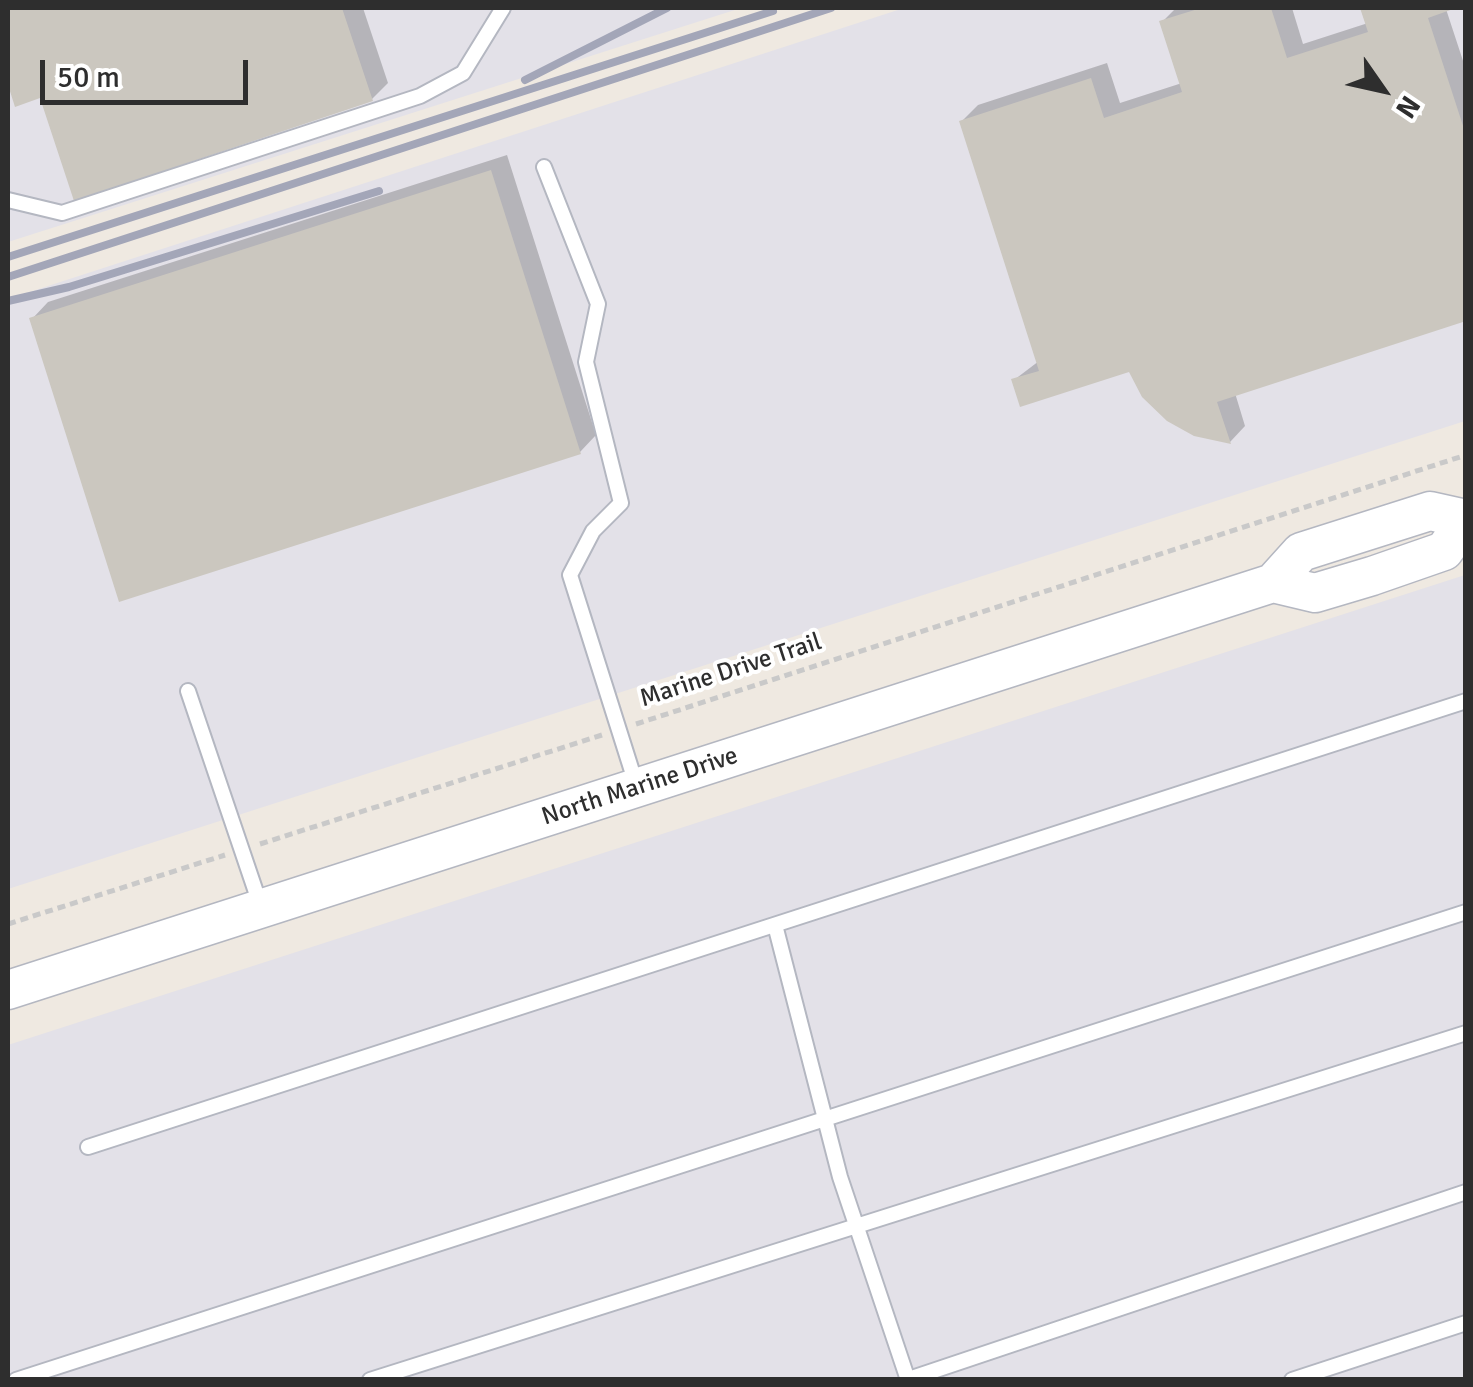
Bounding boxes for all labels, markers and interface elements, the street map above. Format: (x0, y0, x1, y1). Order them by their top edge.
scale bar (45, 40, 252, 102)
north arrow (1333, 40, 1433, 140)
text: 50 m (57, 59, 120, 96)
text: N (1388, 89, 1427, 124)
street label: Marine Drive Trail (636, 627, 826, 715)
street label: North Marine Drive (538, 741, 742, 833)

